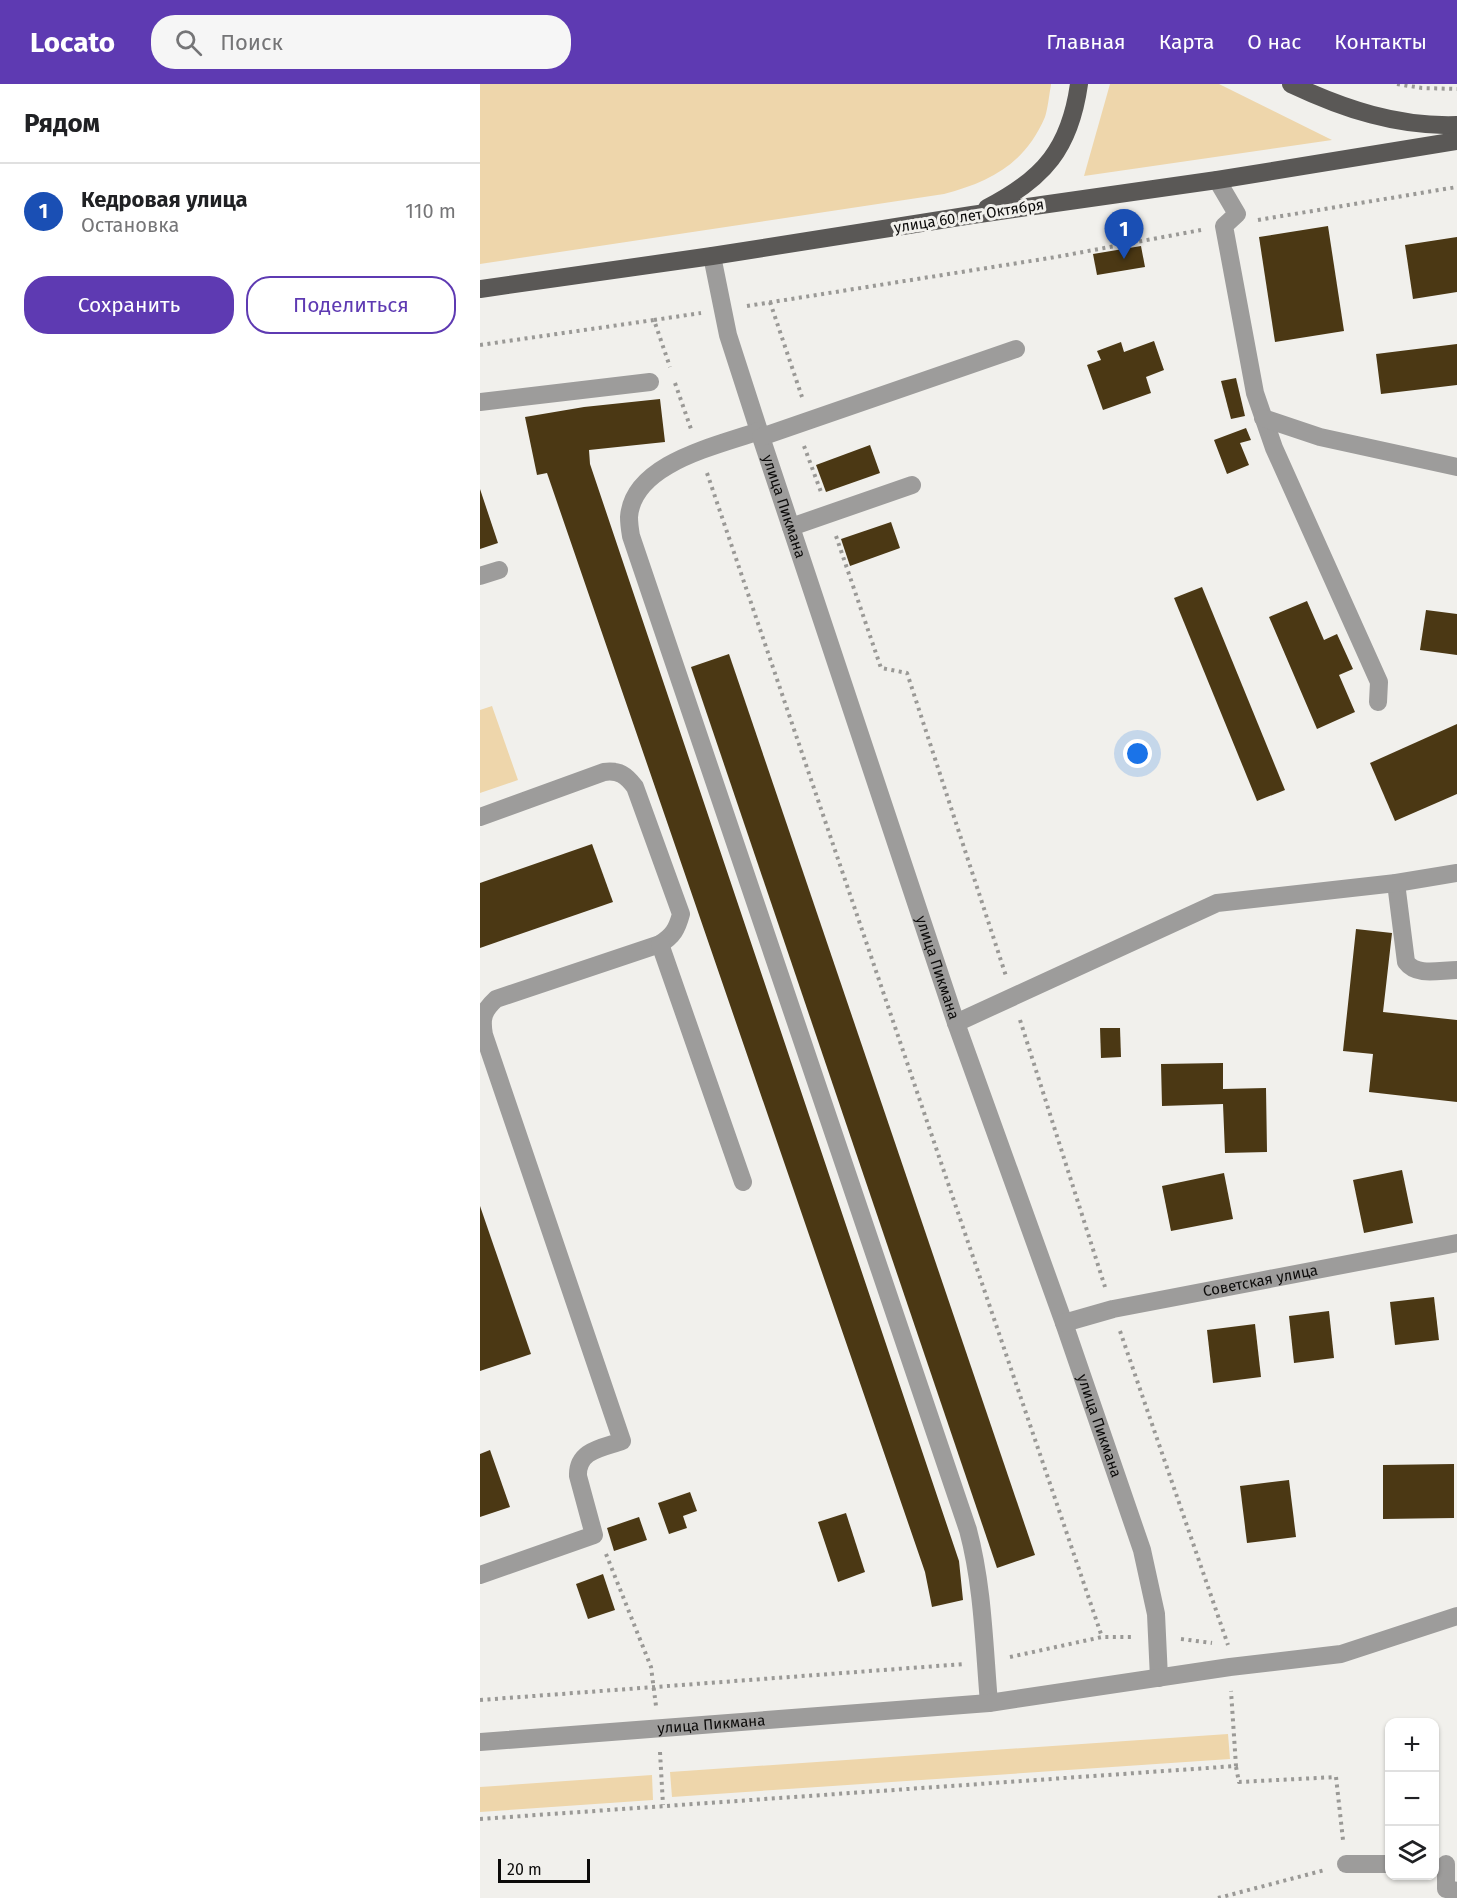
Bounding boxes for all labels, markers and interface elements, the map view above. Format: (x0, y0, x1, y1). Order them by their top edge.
search box (151, 15, 571, 69)
text: Locato (30, 26, 115, 59)
icon: search (172, 26, 205, 59)
text: Поиск (220, 29, 283, 56)
text: Главная (1046, 29, 1126, 55)
text: Карта (1159, 29, 1214, 55)
text: О нас (1247, 29, 1301, 55)
text: Контакты (1334, 29, 1427, 55)
text: Рядом (24, 108, 100, 139)
text: Кедровая улица (81, 186, 248, 213)
street label: улица 60 лет Октября (893, 195, 1045, 237)
text: 1 (39, 199, 48, 223)
text: 110 m (405, 199, 456, 223)
pin: 1 (1104, 210, 1144, 259)
text: Остановка (81, 213, 179, 237)
button: Сохранить (24, 276, 234, 334)
button: Поделиться (246, 276, 456, 334)
street label: улица Пикмана (759, 452, 810, 561)
your location (1123, 739, 1152, 768)
street label: улица Пикмана (912, 913, 963, 1022)
street label: Советская улица (1201, 1261, 1319, 1301)
street label: улица Пикмана (1073, 1372, 1125, 1480)
street label: улица Пикмана (657, 1711, 766, 1737)
map controls (1385, 1718, 1439, 1880)
button: + (1385, 1718, 1439, 1772)
button: − (1385, 1772, 1439, 1826)
button: layers (1385, 1826, 1439, 1880)
scale bar (498, 1856, 590, 1884)
text: 20 m (507, 1860, 542, 1879)

